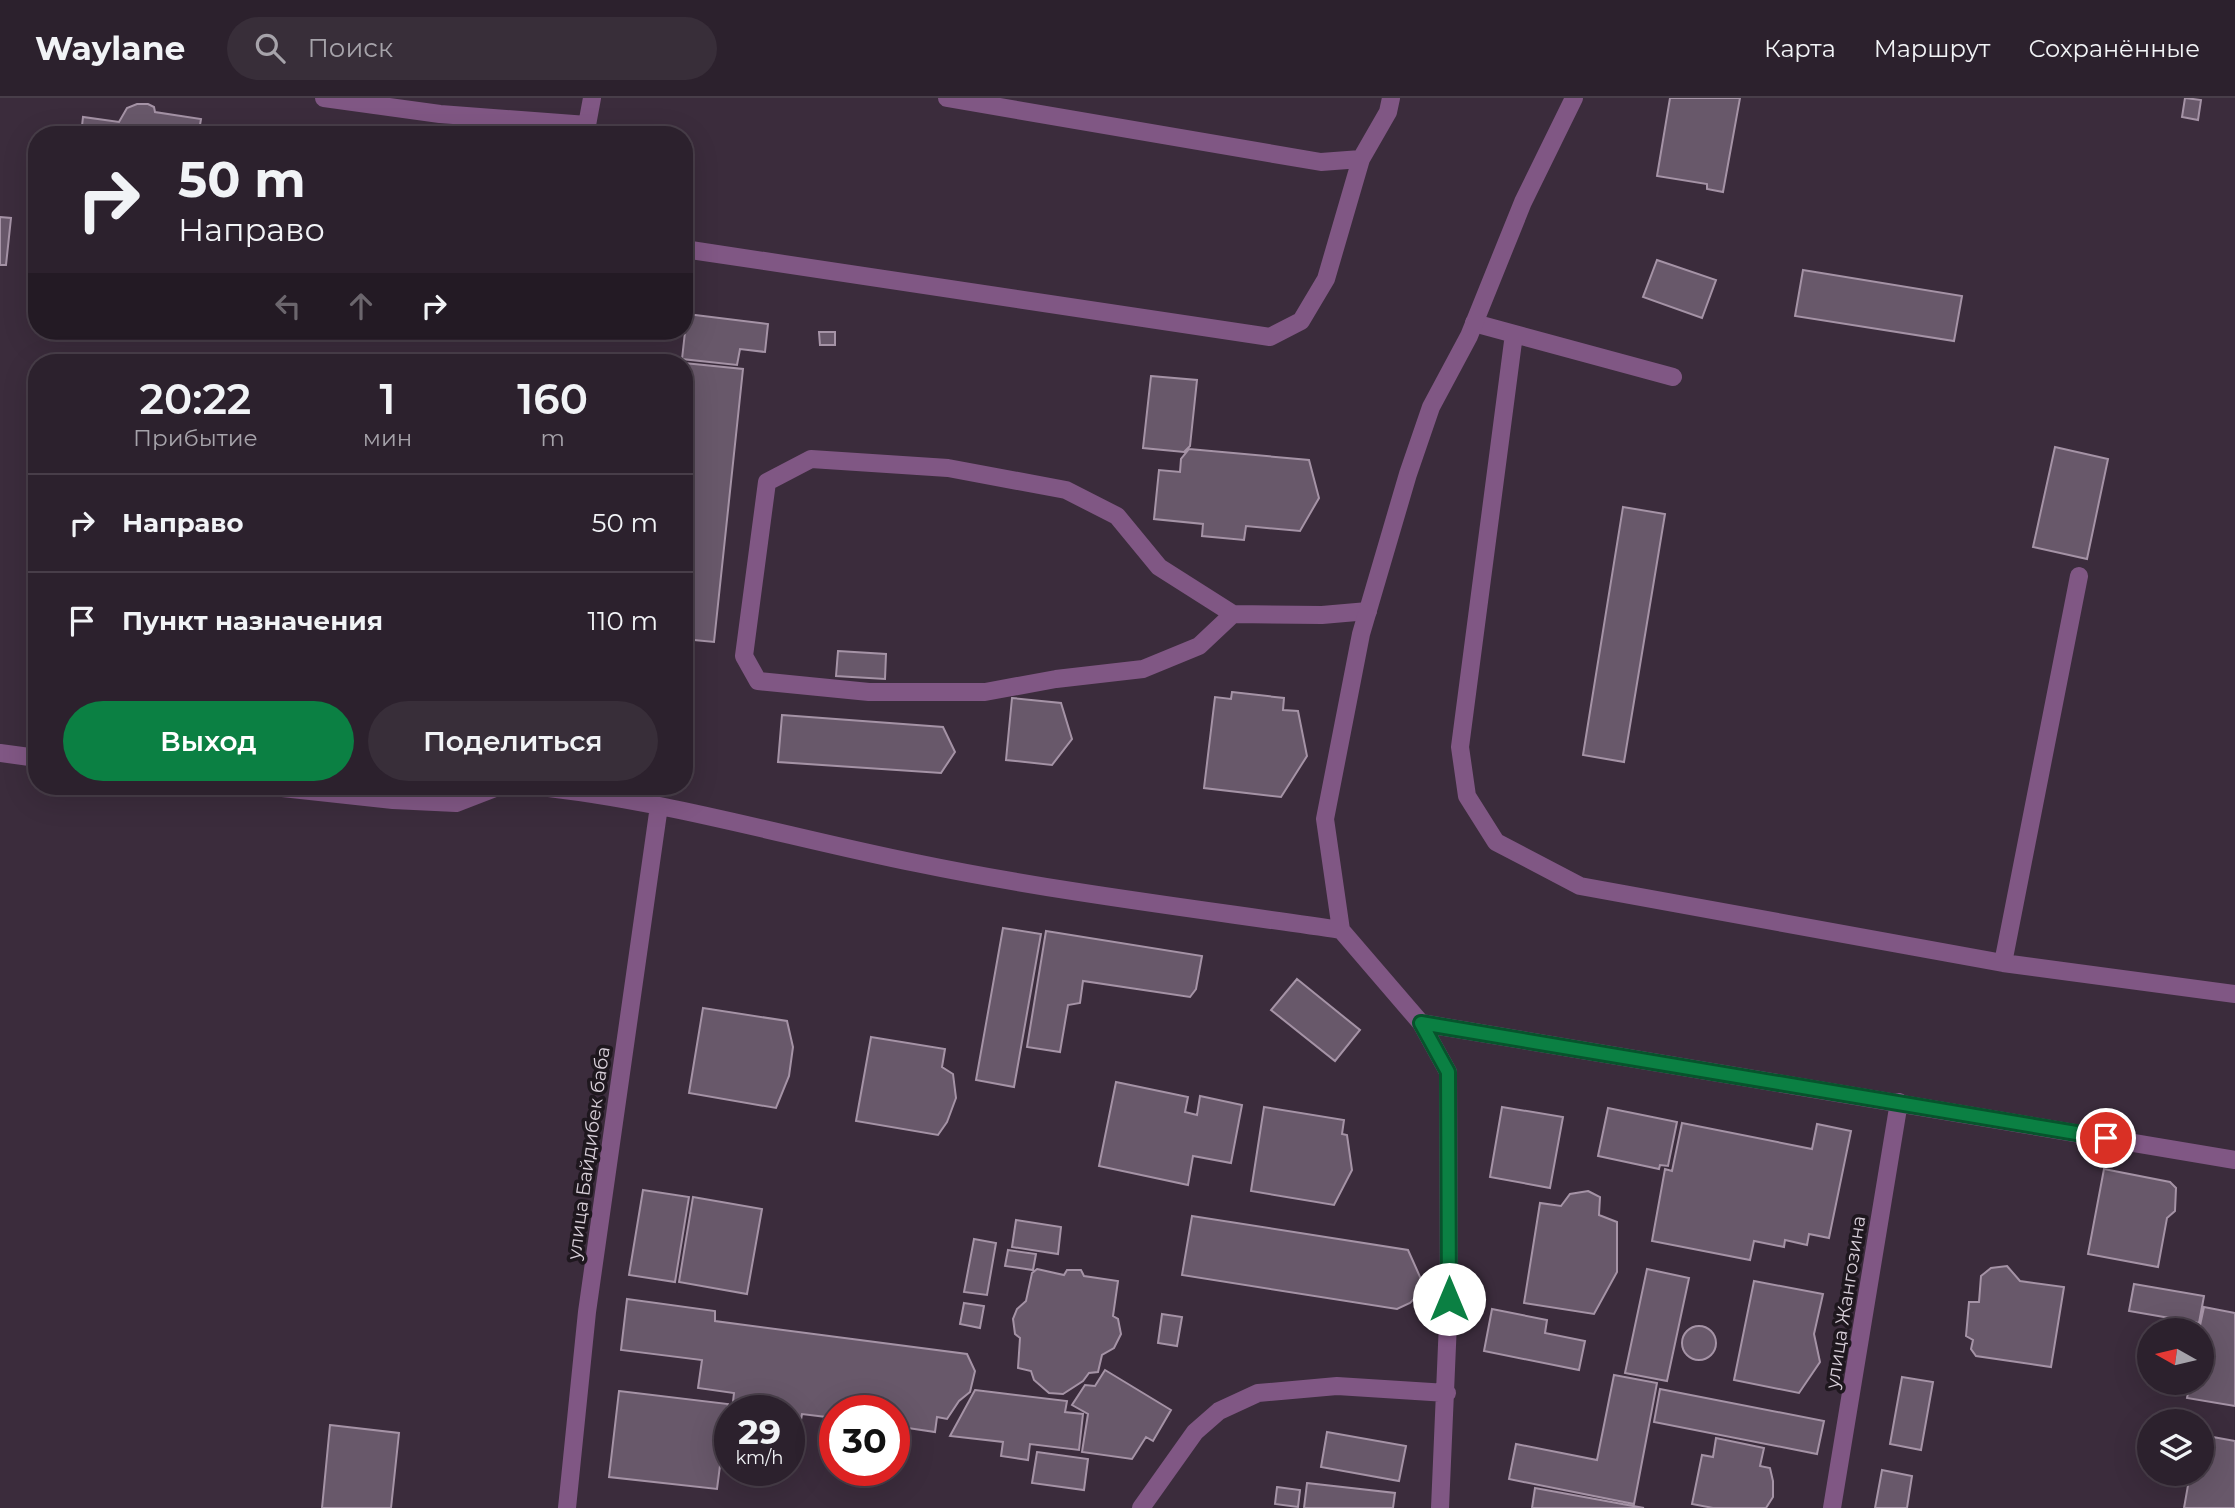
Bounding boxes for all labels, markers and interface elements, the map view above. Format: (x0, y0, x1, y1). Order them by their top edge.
search box (227, 17, 717, 80)
text: Waylane (35, 28, 185, 68)
icon: search (251, 29, 289, 67)
text: Поиск (307, 32, 393, 64)
text: Карта (1764, 34, 1836, 63)
text: Маршрут (1874, 34, 1990, 63)
text: Сохранённые (2028, 34, 2200, 63)
text: 50 m (178, 150, 306, 209)
icon: right (63, 154, 154, 245)
text: Направо (178, 210, 325, 249)
icon: left (269, 287, 307, 325)
icon: ahead (342, 287, 380, 325)
icon: right (415, 287, 453, 325)
text: 20:22 (139, 373, 251, 425)
text: 1 (380, 373, 396, 425)
text: 160 (517, 373, 588, 425)
text: Прибытие (133, 424, 258, 452)
text: мин (363, 424, 412, 452)
text: m (540, 424, 565, 452)
icon: right (63, 504, 101, 542)
text: Направо (122, 507, 243, 539)
text: 50 m (592, 507, 658, 539)
icon: arrive (63, 602, 101, 640)
text: Пункт назначения (122, 605, 383, 637)
text: 110 m (588, 605, 658, 637)
button: Выход (63, 701, 354, 781)
button: Поделиться (368, 701, 658, 781)
street label: улица Байдибек баба (562, 1045, 615, 1262)
pin (2076, 1108, 2136, 1168)
icon: arrive (2087, 1119, 2125, 1157)
street label: улица Жангозина (1820, 1214, 1871, 1391)
position arrow (1412, 1262, 1486, 1336)
north arrow (2137, 1318, 2214, 1395)
map controls (2137, 1318, 2214, 1486)
speed limit sign: 30 (819, 1395, 910, 1486)
button: layers (2137, 1409, 2214, 1486)
text: 29 (738, 1410, 781, 1453)
text: km/h (735, 1447, 784, 1469)

